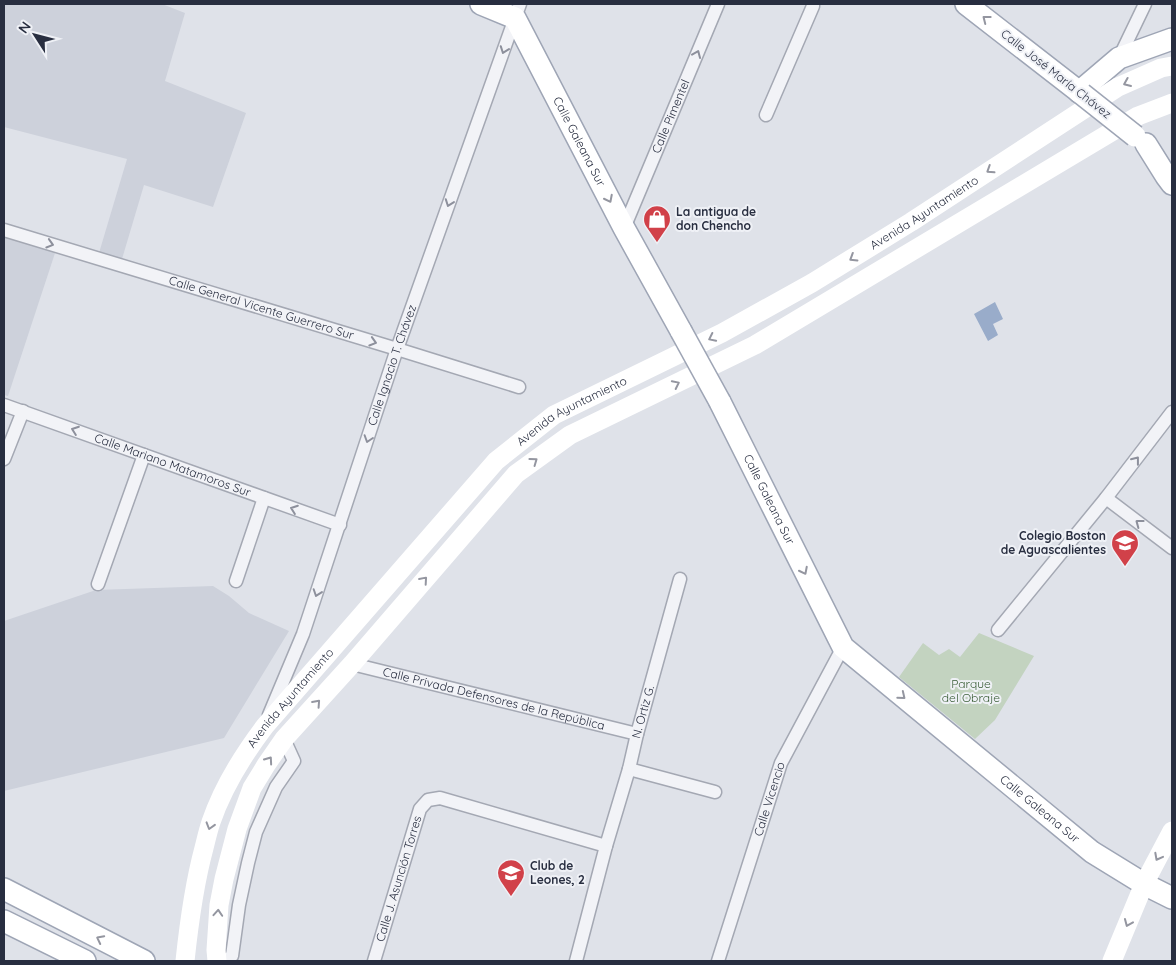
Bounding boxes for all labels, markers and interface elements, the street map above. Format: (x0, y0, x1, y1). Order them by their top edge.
north arrow (10, 10, 60, 60)
one-way arrow (982, 16, 991, 25)
text: N (14, 18, 35, 37)
street label: Calle José María Chávez (998, 26, 1115, 122)
one-way arrow (500, 45, 510, 53)
one-way arrow (691, 50, 701, 59)
street label: Calle Pimentel (648, 77, 692, 155)
one-way arrow (1123, 77, 1132, 88)
street label: Calle Galeana Sur (550, 94, 609, 189)
one-way arrow (986, 164, 995, 174)
street label: Avenida Ayuntamiento (867, 172, 981, 253)
one-way arrow (603, 194, 613, 203)
one-way arrow (445, 198, 455, 206)
shop icon: La antigua de don Chencho (642, 204, 672, 243)
place label: La antigua de don Chencho (676, 204, 756, 233)
one-way arrow (46, 239, 54, 249)
one-way arrow (849, 251, 858, 261)
street label: Calle General Vicente Guerrero Sur (167, 272, 356, 343)
street label: Calle Ignacio T. Chávez (364, 302, 419, 428)
one-way arrow (708, 332, 717, 342)
one-way arrow (369, 337, 377, 347)
street label: Avenida Ayuntamiento (513, 373, 629, 449)
one-way arrow (671, 379, 680, 390)
one-way arrow (71, 426, 80, 436)
street label: Calle Mariano Matamoros Sur (92, 430, 253, 500)
one-way arrow (364, 434, 374, 443)
street label: Calle Galeana Sur (740, 452, 798, 547)
one-way arrow (1130, 457, 1138, 466)
one-way arrow (528, 458, 538, 467)
one-way arrow (290, 505, 299, 515)
one-way arrow (1135, 520, 1145, 529)
place label: Colegio Boston de Aguascalientes (1001, 528, 1106, 557)
school or university icon: Colegio Boston de Aguascalientes (1110, 528, 1140, 567)
one-way arrow (798, 565, 808, 574)
one-way arrow (418, 577, 427, 586)
one-way arrow (313, 589, 323, 597)
street label: Avenida Ayuntamiento (244, 645, 336, 750)
street label: Calle Privada Defensores de la República (381, 664, 606, 733)
park label: Parque del Obraje (942, 676, 1000, 705)
street label: N. Ortiz G. (628, 684, 657, 740)
one-way arrow (896, 690, 905, 698)
one-way arrow (311, 699, 320, 708)
one-way arrow (263, 756, 272, 766)
street label: Calle Vicencio (750, 760, 788, 838)
street label: Calle Galeana Sur (997, 771, 1083, 846)
street label: Calle J. Asunción Torres (372, 813, 425, 943)
one-way arrow (206, 821, 216, 829)
one-way arrow (1154, 852, 1164, 861)
school or university icon: Club de Leones, 2 (496, 858, 526, 897)
place label: Club de Leones, 2 (530, 858, 585, 887)
one-way arrow (213, 908, 224, 916)
one-way arrow (1124, 918, 1134, 927)
one-way arrow (96, 935, 105, 945)

